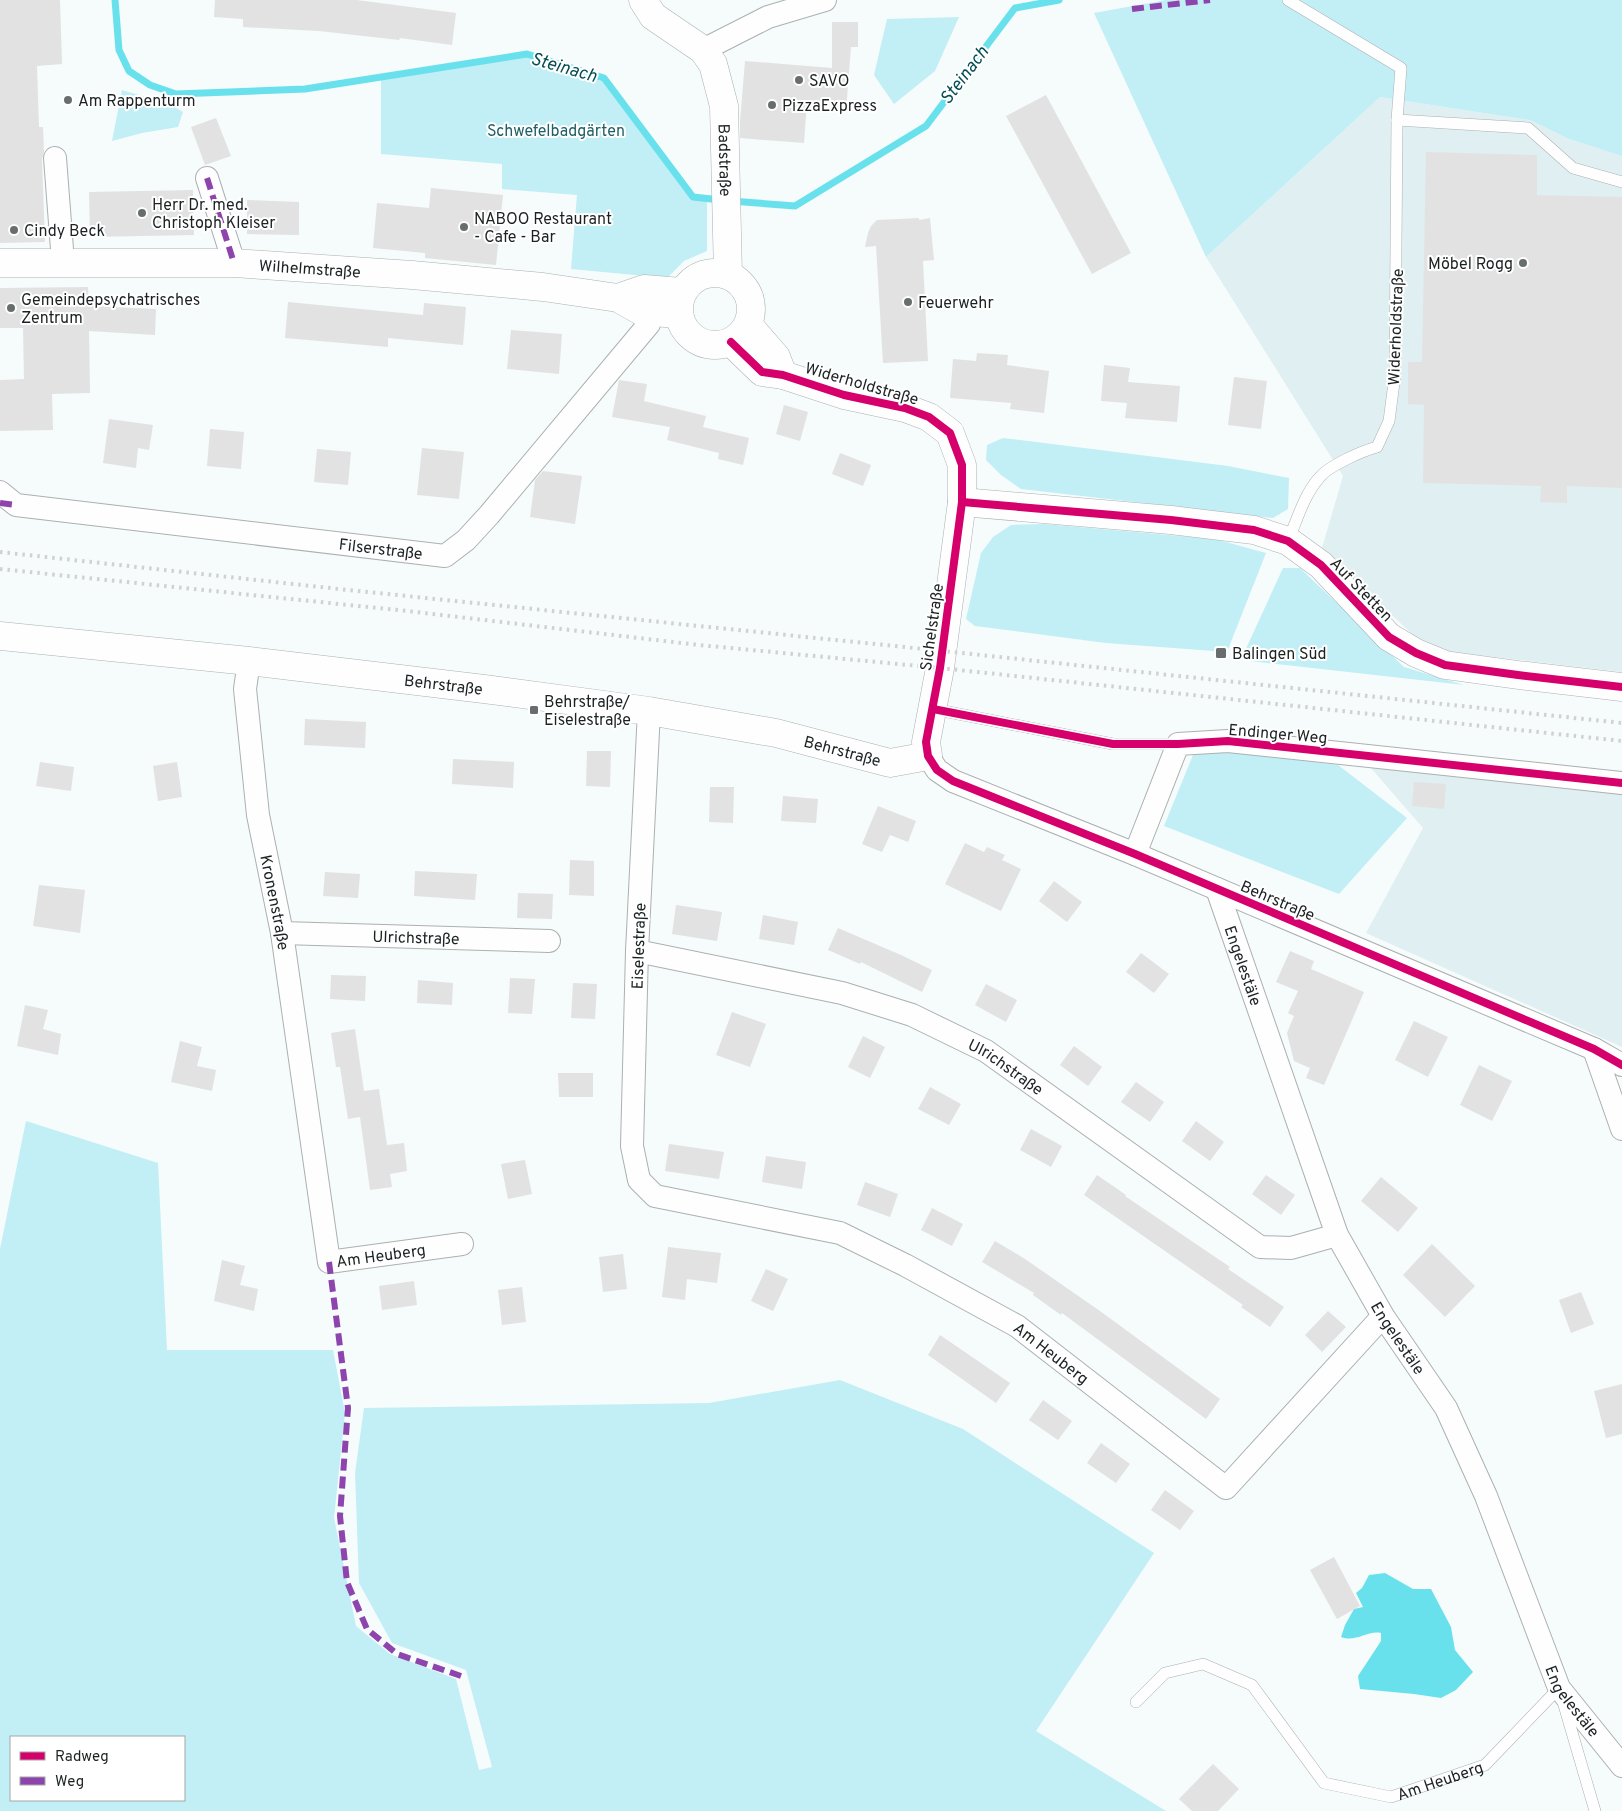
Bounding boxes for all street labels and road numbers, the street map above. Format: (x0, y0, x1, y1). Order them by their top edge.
street label: Badstraße (712, 123, 734, 197)
street label: Wilhelmstraße (258, 257, 361, 284)
street label: Widerholdstraße (1385, 268, 1409, 386)
street label: Widerholdstraße (802, 359, 921, 411)
street label: Filserstraße (338, 535, 423, 565)
street label: Auf Stetten (1325, 554, 1396, 627)
street label: Sichelstraße (917, 582, 949, 672)
street label: Behrstraße (403, 672, 484, 701)
street label: Endinger Weg (1227, 721, 1328, 749)
street label: Behrstraße (801, 733, 883, 772)
street label: Kronenstraße (254, 853, 292, 952)
street label: Behrstraße (1237, 877, 1318, 926)
street label: Eiselestraße (628, 902, 652, 990)
street label: Engelestäle (1219, 923, 1265, 1009)
street label: Ulrichstraße (372, 928, 460, 950)
street label: Ulrichstraße (964, 1036, 1046, 1101)
street label: Am Heuberg (335, 1241, 427, 1273)
street label: Engelestäle (1365, 1299, 1428, 1379)
street label: Am Heuberg (1009, 1319, 1092, 1390)
street label: Engelestäle (1539, 1663, 1603, 1742)
street label: Am Heuberg (1395, 1758, 1486, 1806)

